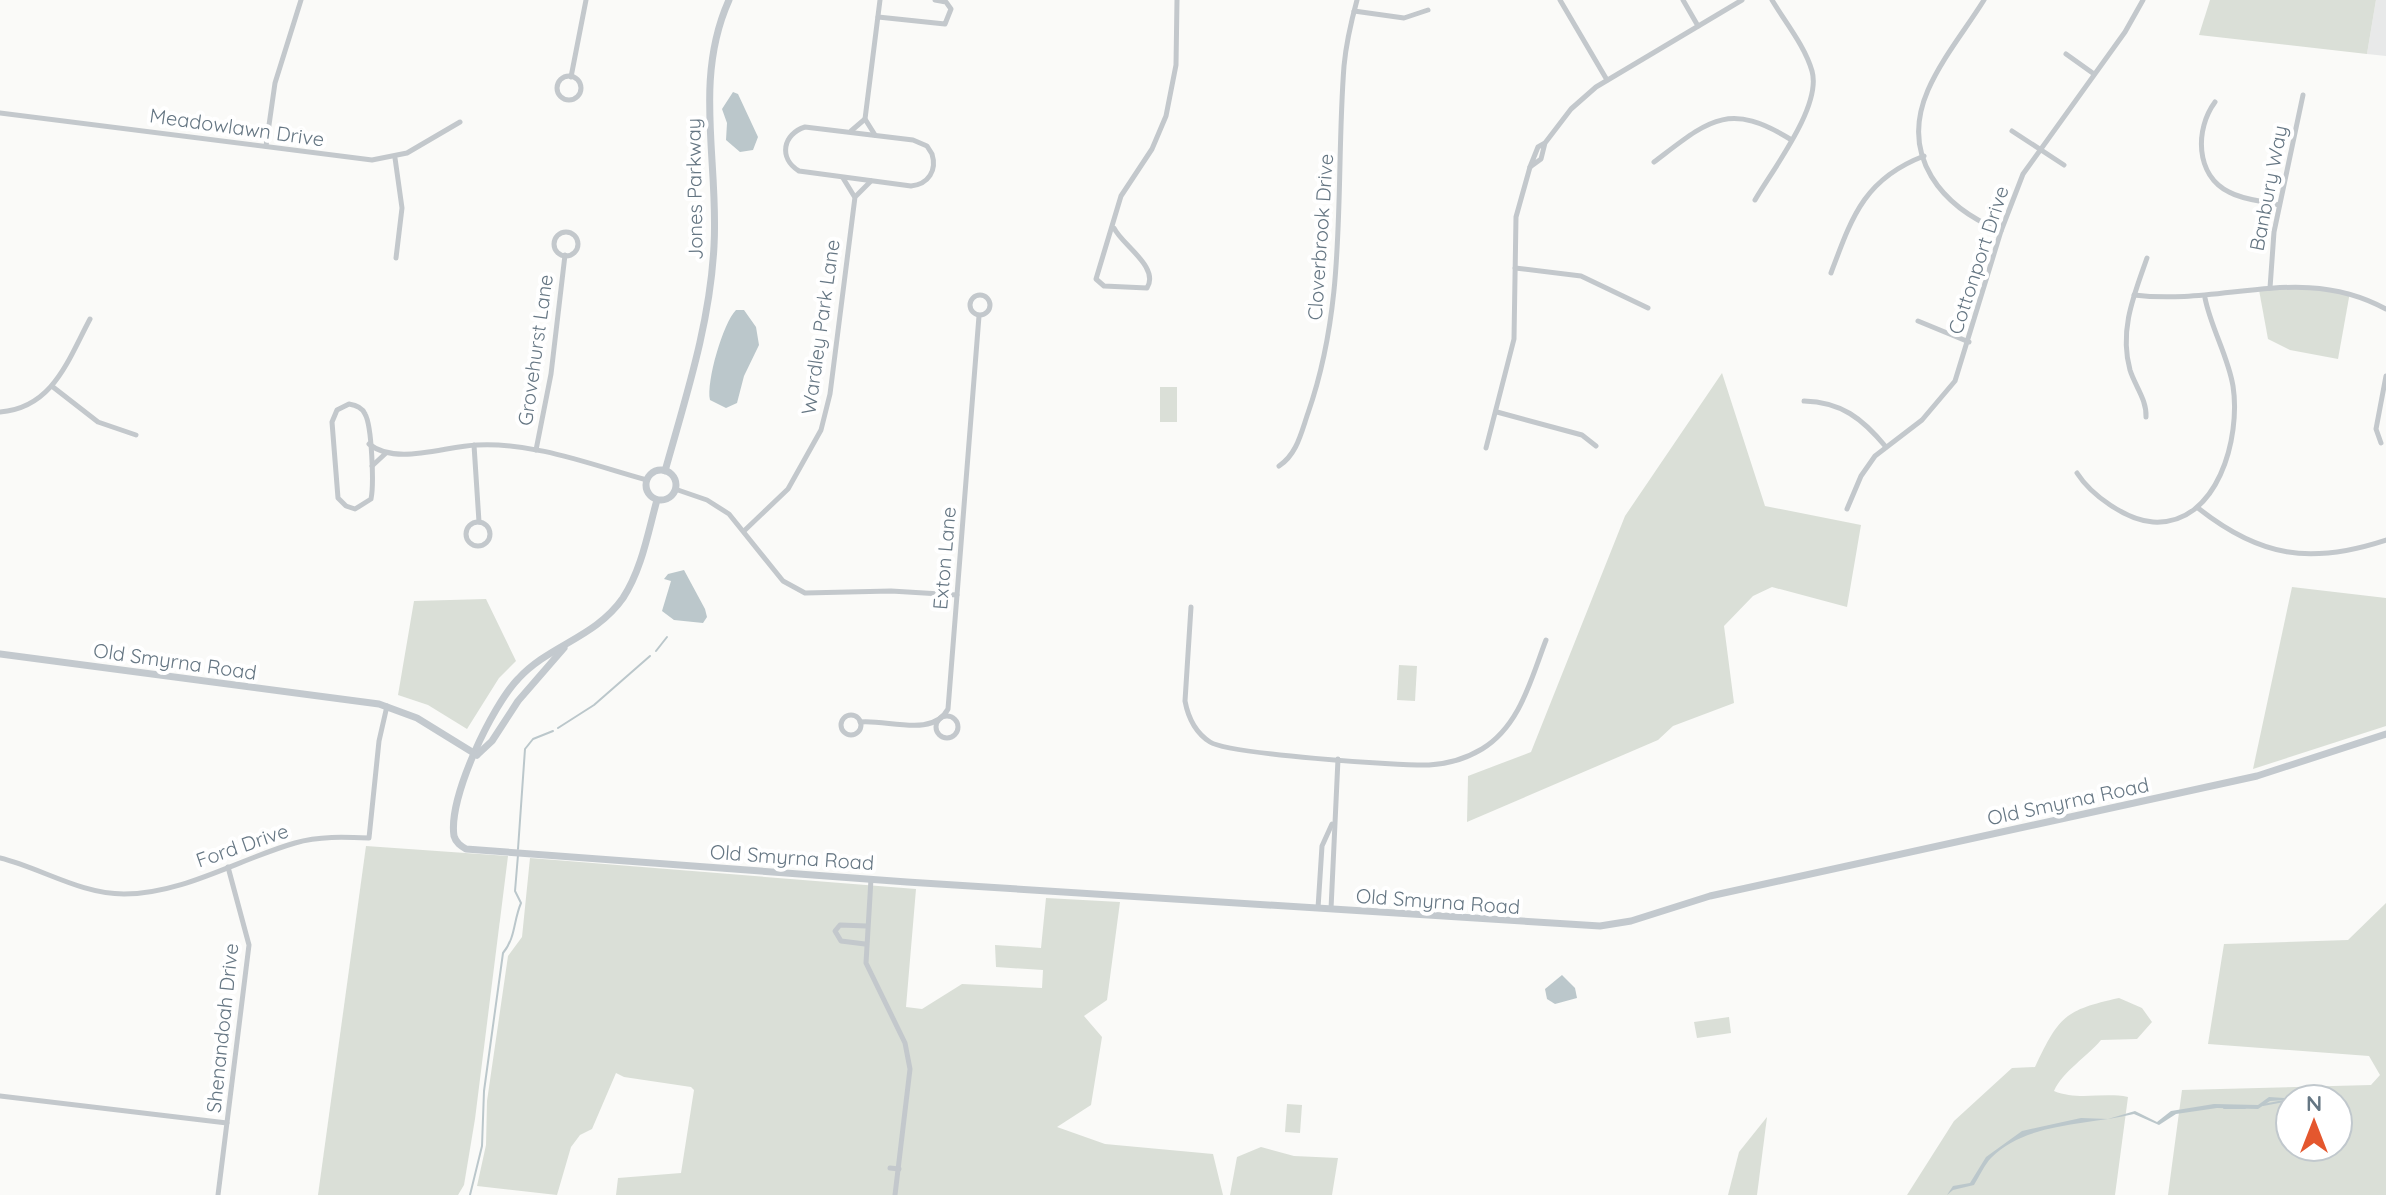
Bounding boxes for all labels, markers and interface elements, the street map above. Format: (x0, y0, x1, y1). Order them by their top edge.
street label: Meadowlawn Drive (148, 102, 326, 152)
street label: Jones Parkway (680, 118, 708, 260)
street label: Banbury Way (2244, 123, 2292, 253)
street label: Cloverbrook Drive (1302, 153, 1338, 321)
street label: Cottonport Drive (1942, 183, 2014, 337)
street label: Wardley Park Lane (795, 238, 845, 416)
street label: Grovehurst Lane (512, 273, 558, 427)
street label: Exton Lane (927, 505, 961, 611)
street label: Old Smyrna Road (92, 637, 258, 685)
street label: Old Smyrna Road (1985, 772, 2151, 830)
street label: Ford Drive (193, 818, 291, 872)
street label: Old Smyrna Road (709, 839, 875, 875)
street label: Old Smyrna Road (1355, 883, 1521, 919)
street label: Shenandoah Drive (201, 942, 243, 1114)
north arrow (2274, 1083, 2354, 1163)
text: N (2306, 1089, 2322, 1117)

